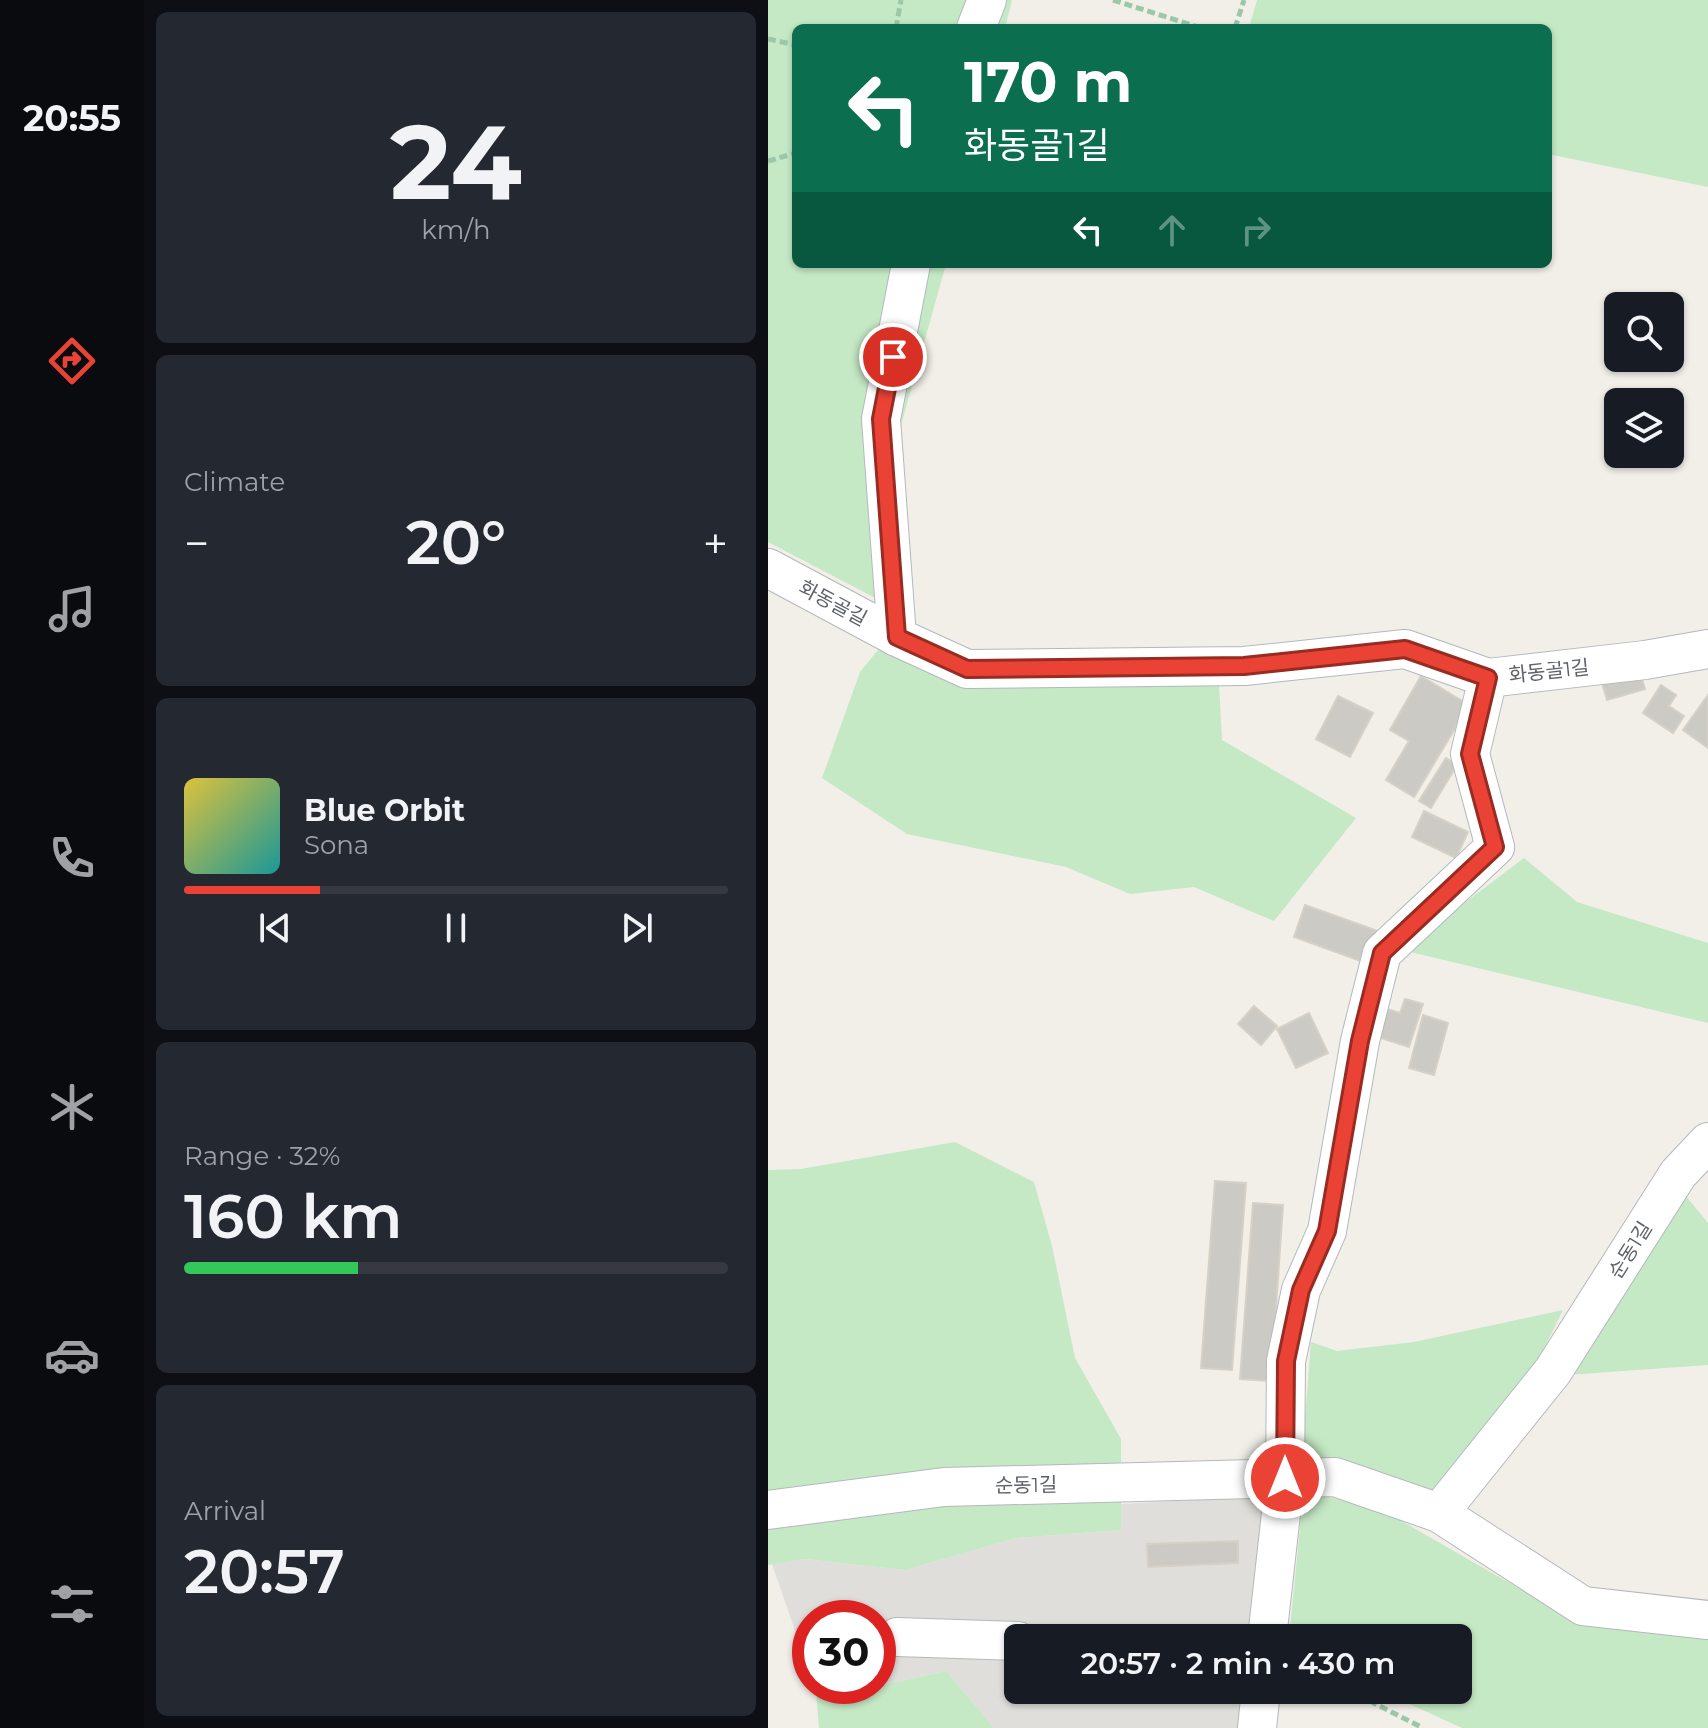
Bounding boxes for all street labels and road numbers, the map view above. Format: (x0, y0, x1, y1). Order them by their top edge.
street label: 화동골길 (795, 575, 871, 631)
street label: 화동골1길 (1508, 655, 1590, 687)
street label: 순동1길 (1603, 1217, 1657, 1283)
street label: 순동1길 (995, 1472, 1057, 1498)

